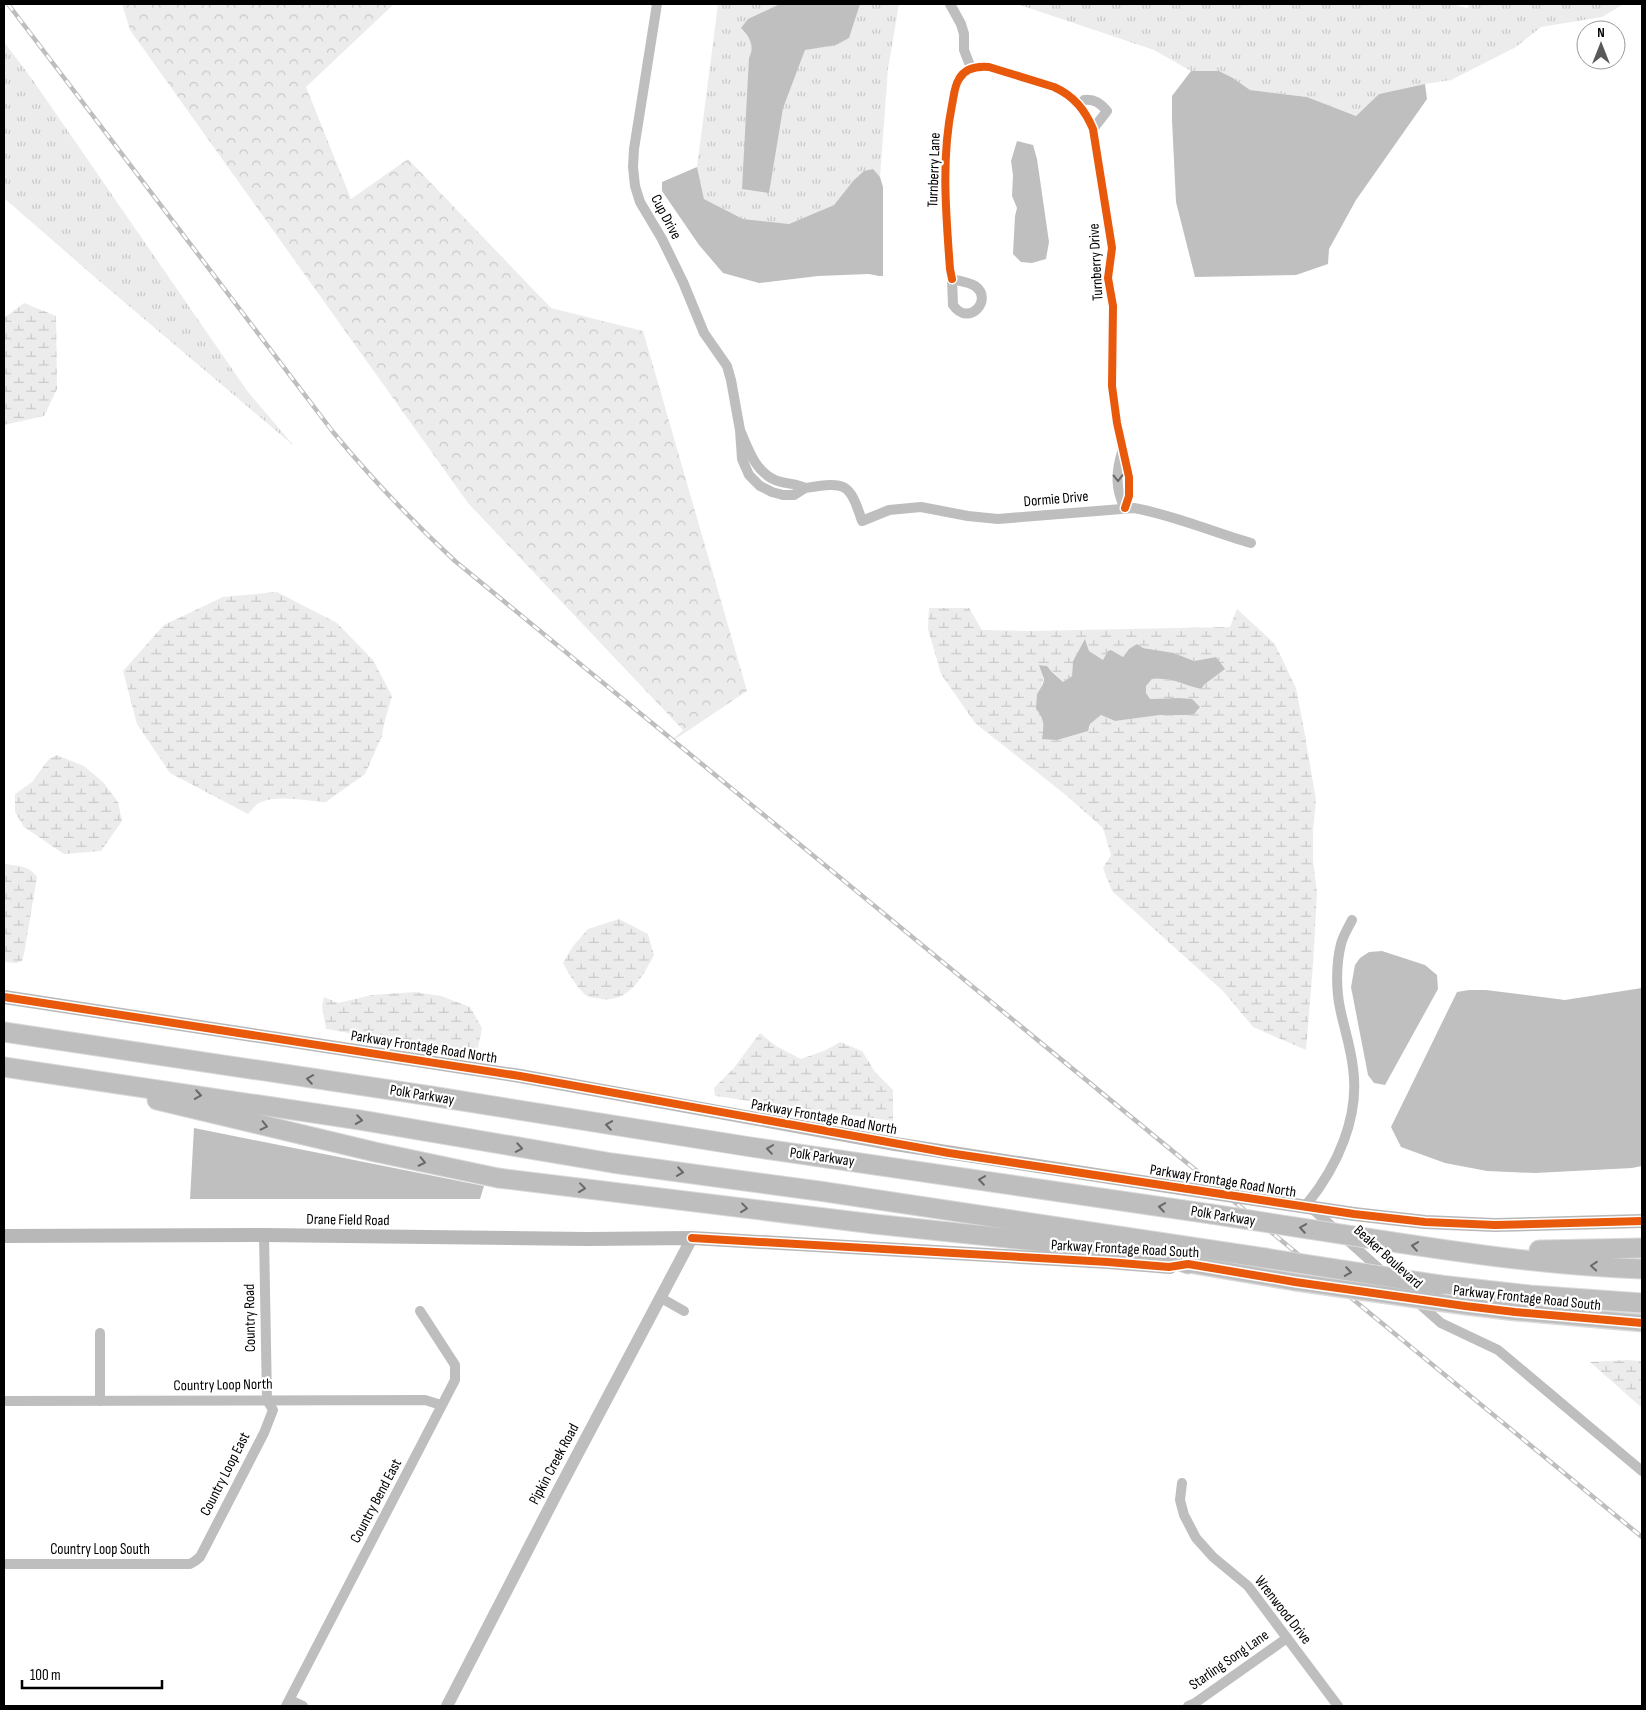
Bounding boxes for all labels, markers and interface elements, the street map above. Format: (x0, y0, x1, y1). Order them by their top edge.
north arrow (1576, 20, 1626, 70)
text: N (1597, 24, 1605, 41)
street label: Turnberry Lane (923, 132, 945, 208)
street label: Cup Drive (646, 191, 686, 243)
street label: Turnberry Drive (1084, 223, 1108, 301)
one-way arrow (1112, 475, 1123, 483)
street label: Dormie Drive (1023, 487, 1089, 511)
street label: Parkway Frontage Road North (349, 1026, 499, 1068)
one-way arrow (306, 1074, 314, 1084)
street label: Polk Parkway (388, 1081, 456, 1110)
one-way arrow (194, 1090, 203, 1100)
street label: Parkway Frontage Road North (750, 1095, 898, 1139)
one-way arrow (355, 1114, 363, 1125)
one-way arrow (259, 1120, 268, 1131)
one-way arrow (605, 1120, 613, 1131)
one-way arrow (515, 1142, 524, 1152)
street label: Polk Parkway (788, 1143, 856, 1171)
one-way arrow (765, 1145, 774, 1155)
one-way arrow (418, 1156, 427, 1167)
street label: Parkway Frontage Road North (1148, 1160, 1298, 1202)
one-way arrow (676, 1166, 684, 1177)
one-way arrow (978, 1175, 986, 1186)
one-way arrow (579, 1182, 587, 1193)
one-way arrow (740, 1202, 748, 1213)
one-way arrow (1158, 1202, 1167, 1212)
street label: Polk Parkway (1189, 1202, 1257, 1231)
street label: Drane Field Road (306, 1210, 390, 1230)
street label: Beaker Boulevard (1350, 1221, 1426, 1293)
one-way arrow (1299, 1224, 1308, 1234)
street label: Parkway Frontage Road South (1050, 1236, 1200, 1262)
one-way arrow (1410, 1241, 1419, 1251)
one-way arrow (1589, 1260, 1597, 1271)
one-way arrow (1343, 1266, 1352, 1276)
street label: Parkway Frontage Road South (1452, 1281, 1602, 1315)
street label: Country Road (240, 1284, 260, 1352)
street label: Country Loop North (173, 1375, 273, 1395)
street label: Pipkin Creek Road (525, 1420, 583, 1508)
street label: Country Loop East (196, 1429, 254, 1519)
street label: Country Bend East (346, 1455, 406, 1546)
street label: Country Loop South (50, 1540, 150, 1559)
street label: Wrenwood Drive (1250, 1572, 1316, 1648)
street label: Starling Song Lane (1185, 1626, 1273, 1694)
scale bar (22, 1658, 162, 1690)
text: 100 m (30, 1666, 61, 1685)

